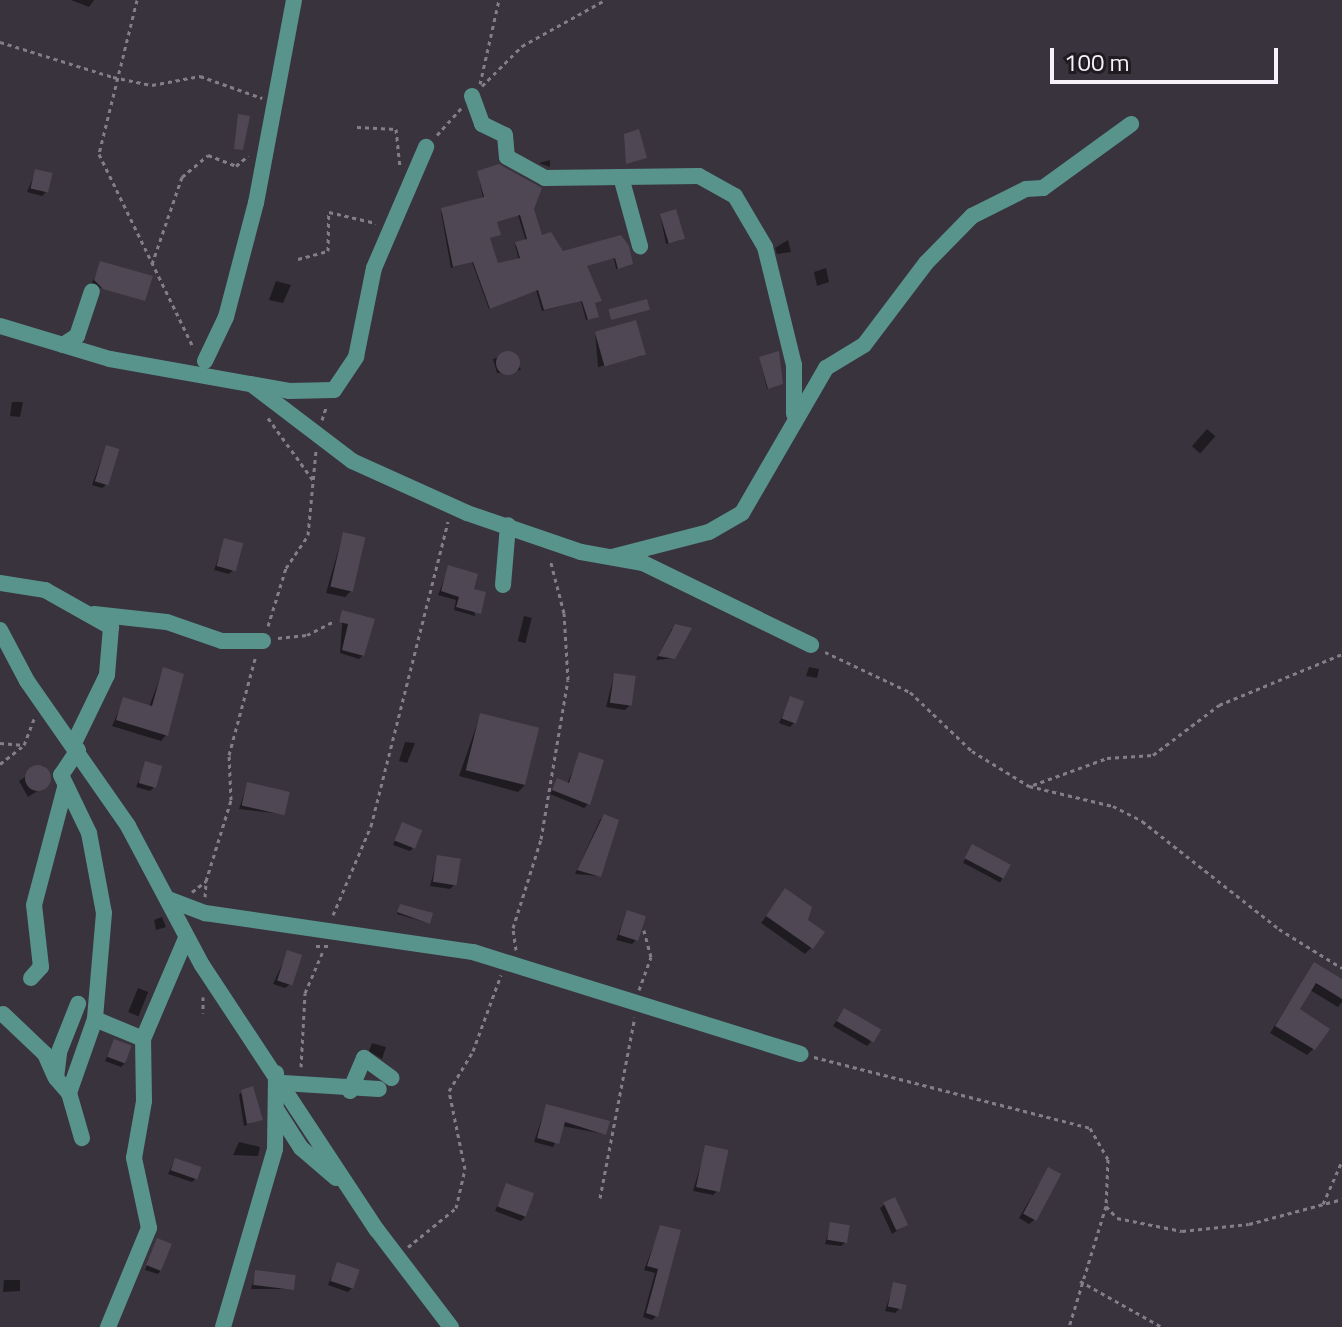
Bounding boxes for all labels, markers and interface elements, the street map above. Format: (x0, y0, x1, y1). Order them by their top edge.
scale bar (1054, 32, 1282, 82)
text: 100 m (1064, 44, 1130, 80)

